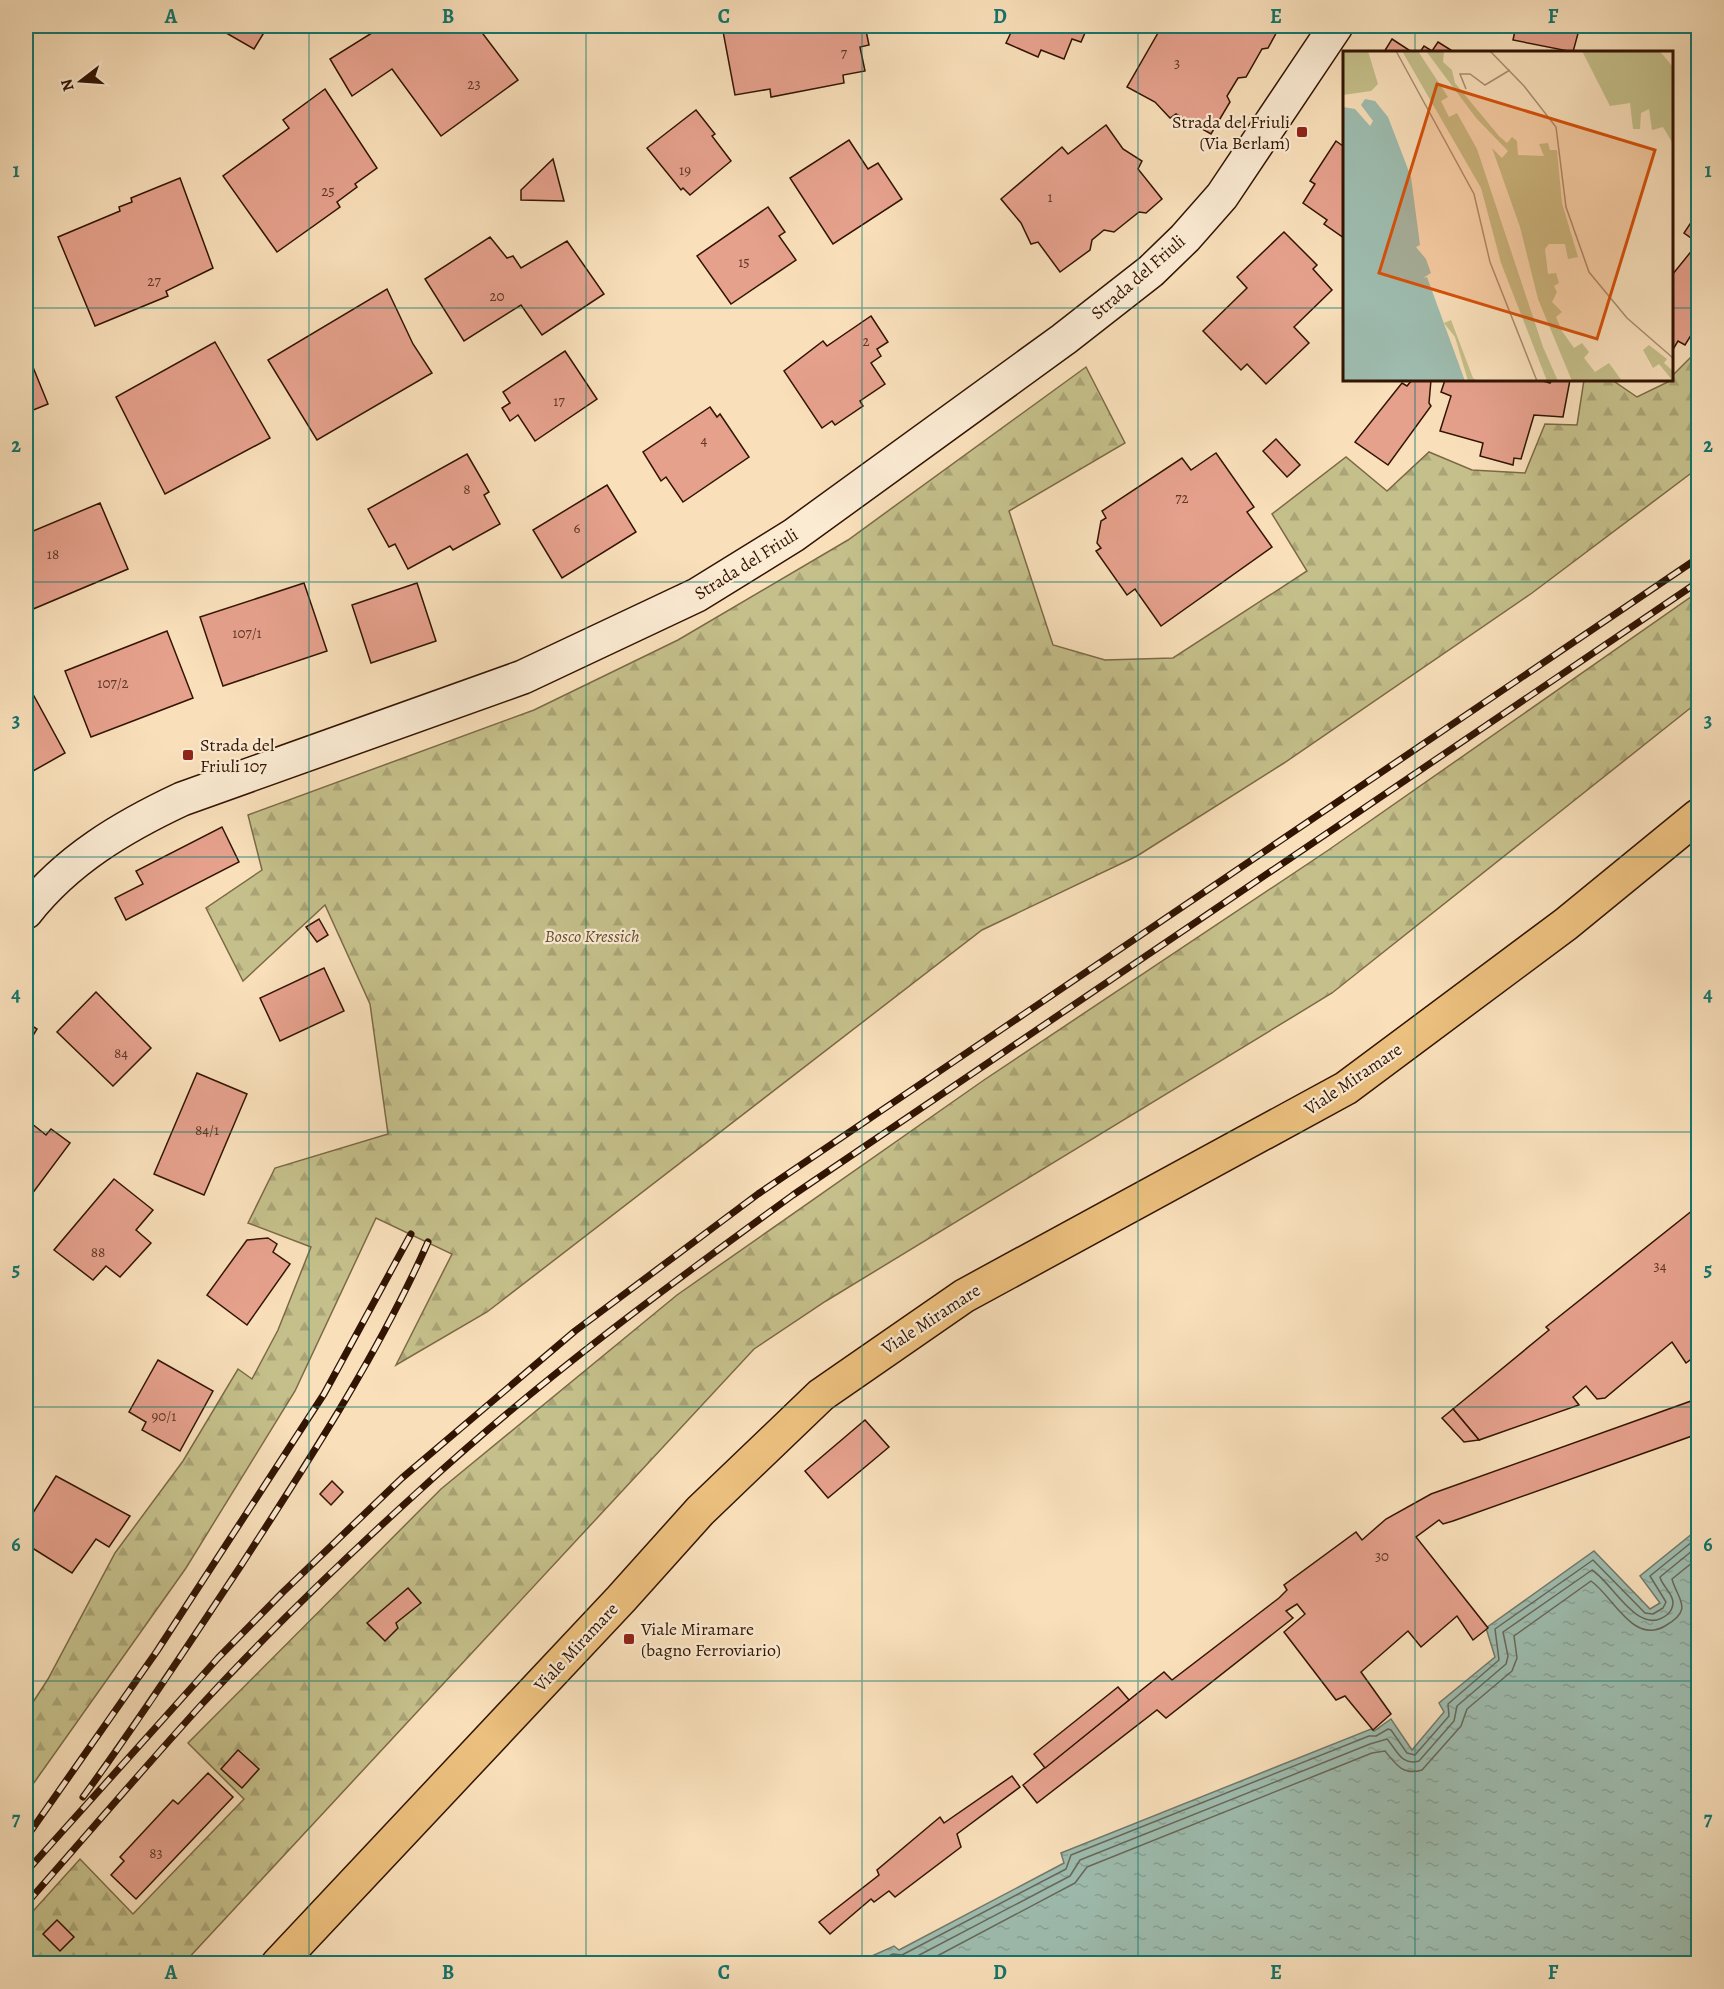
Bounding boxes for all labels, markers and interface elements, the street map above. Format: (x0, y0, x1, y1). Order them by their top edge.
text: A (164, 3, 178, 30)
text: B (442, 3, 454, 30)
text: C (718, 3, 730, 30)
text: D (993, 3, 1007, 30)
text: E (1270, 3, 1282, 30)
text: F (1548, 3, 1559, 30)
house number: 7 (841, 43, 848, 63)
north arrow (51, 51, 111, 111)
inset map (1343, 51, 1673, 381)
house number: 3 (1174, 53, 1180, 73)
house number: 23 (467, 74, 481, 94)
text: N (55, 76, 80, 94)
place label: Strada del Friuli (Via Berlam) (1172, 110, 1290, 155)
marker: Strada del Friuli (Via Berlam) (1295, 125, 1309, 139)
text: 1 (12, 157, 20, 184)
text: 1 (1704, 157, 1712, 184)
house number: 19 (679, 160, 691, 180)
house number: 25 (321, 181, 335, 201)
house number: 1 (1047, 187, 1053, 207)
street label: Strada del Friuli (1086, 229, 1190, 325)
house number: 15 (738, 252, 750, 272)
house number: 27 (147, 271, 161, 291)
house number: 20 (489, 286, 505, 306)
house number: 2 (862, 331, 870, 351)
house number: 17 (553, 391, 565, 411)
house number: 4 (701, 430, 708, 450)
text: 2 (11, 432, 21, 459)
text: 2 (1703, 432, 1713, 459)
house number: 8 (463, 479, 471, 499)
house number: 72 (1175, 488, 1189, 508)
house number: 6 (574, 518, 581, 538)
street label: Strada del Friuli (690, 523, 802, 605)
house number: 18 (47, 544, 59, 564)
house number: 107/1 (232, 623, 262, 643)
house number: 107/2 (97, 673, 129, 693)
text: 3 (12, 707, 20, 734)
text: 3 (1704, 707, 1712, 734)
place label: Strada del Friuli 107 (200, 733, 275, 778)
marker: Strada del Friuli 107 (181, 748, 195, 762)
park label: Bosco Kressich (544, 924, 640, 948)
text: 4 (11, 981, 21, 1008)
text: 4 (1703, 981, 1713, 1008)
street label: Viale Miramare (1299, 1037, 1407, 1121)
house number: 84 (114, 1043, 128, 1063)
house number: 84/1 (195, 1120, 219, 1140)
house number: 88 (91, 1242, 105, 1262)
text: 5 (12, 1256, 20, 1283)
house number: 34 (1653, 1256, 1667, 1276)
text: 5 (1704, 1256, 1712, 1283)
street label: Viale Miramare (876, 1278, 985, 1360)
house number: 90/1 (152, 1406, 176, 1426)
text: 6 (11, 1531, 21, 1558)
text: 6 (1703, 1531, 1713, 1558)
house number: 30 (1375, 1546, 1389, 1566)
street label: Viale Miramare (528, 1597, 623, 1697)
place label: Viale Miramare (bagno Ferroviario) (640, 1617, 781, 1662)
marker: Viale Miramare (bagno Ferroviario) (622, 1632, 636, 1646)
text: 7 (12, 1805, 21, 1832)
text: 7 (1704, 1805, 1713, 1832)
house number: 83 (149, 1843, 163, 1863)
text: A (164, 1959, 178, 1986)
text: B (442, 1959, 454, 1986)
text: C (718, 1959, 730, 1986)
text: D (993, 1959, 1007, 1986)
text: E (1270, 1959, 1282, 1986)
text: F (1548, 1959, 1559, 1986)

